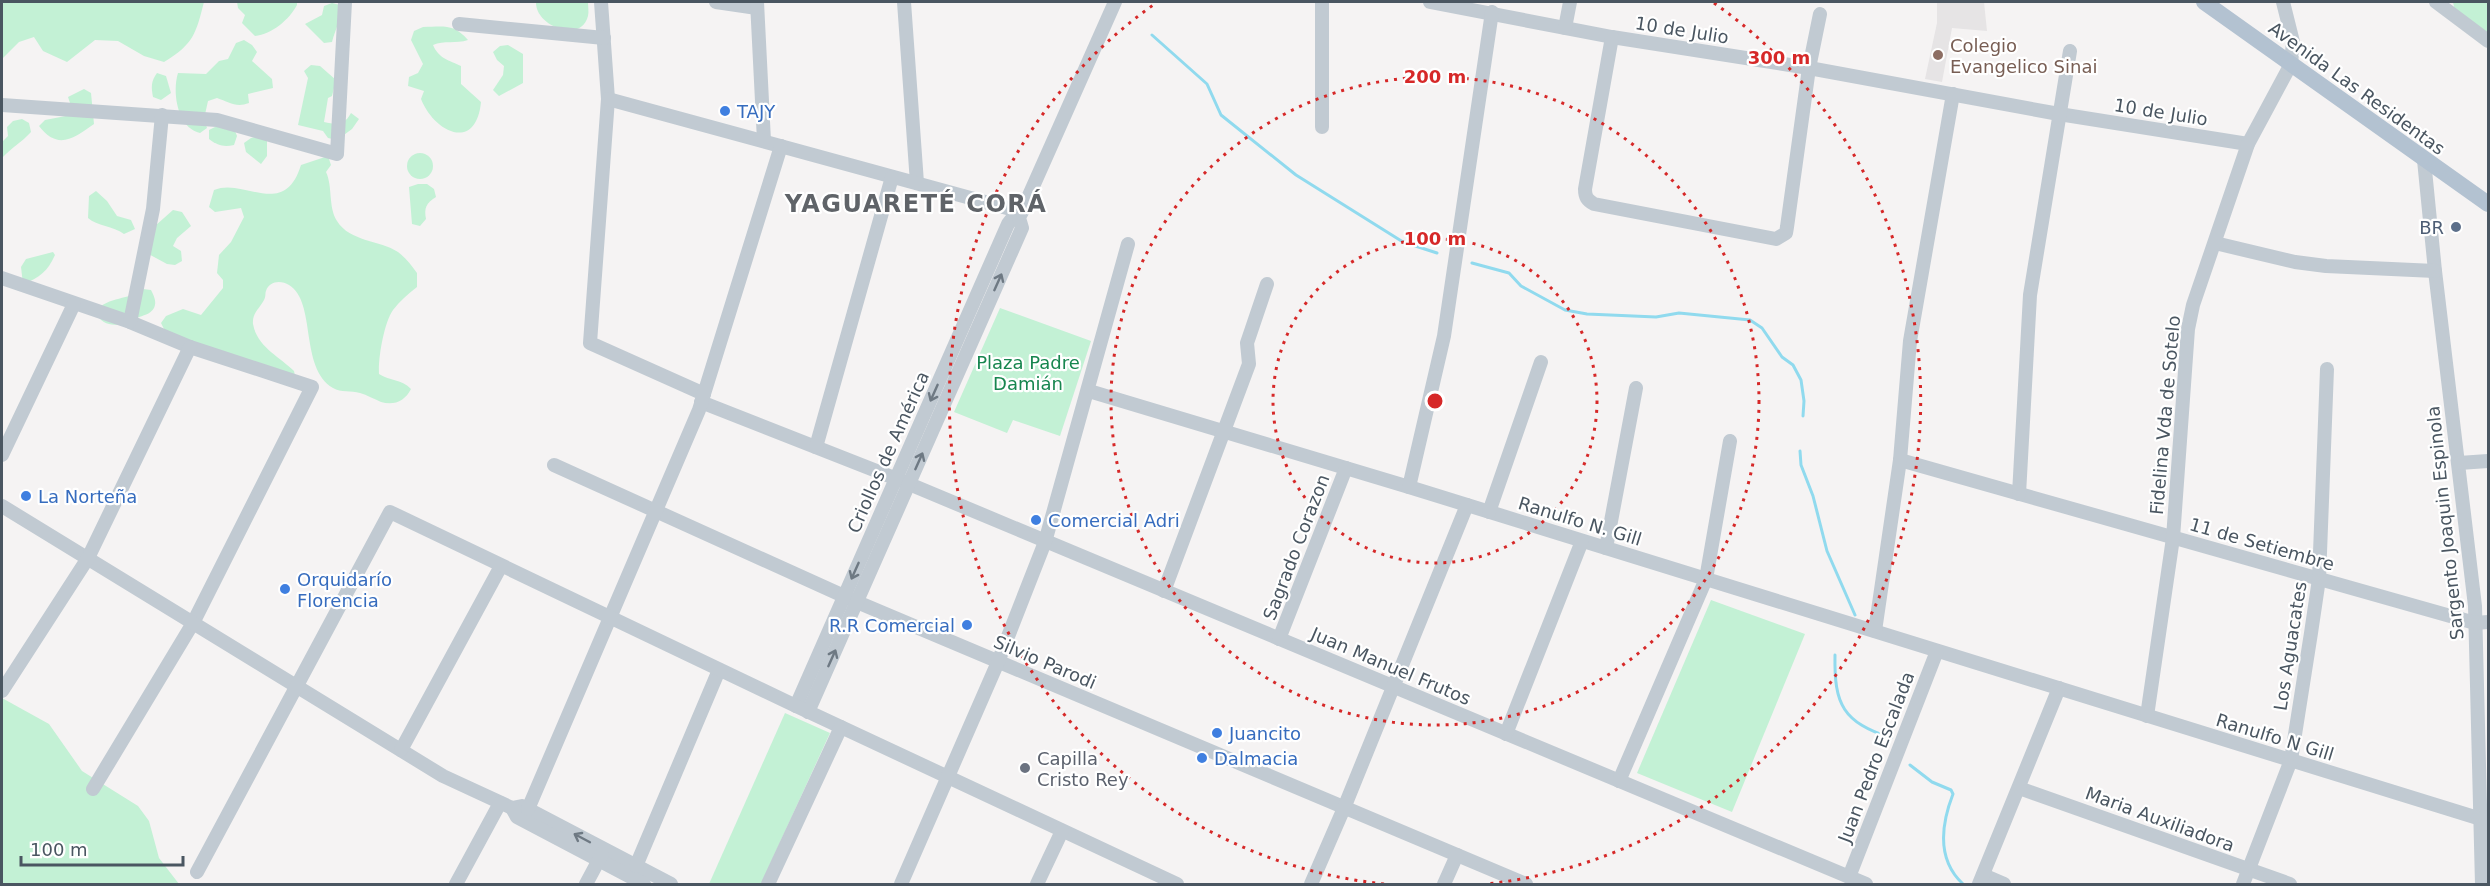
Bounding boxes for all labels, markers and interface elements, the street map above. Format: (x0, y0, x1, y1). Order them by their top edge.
street label: 10 de Julio (1634, 12, 1730, 48)
street label: Avenida Las Residentas (2265, 17, 2449, 159)
place label: Colegio Evangelico Sinai (1950, 35, 2097, 77)
text: 300 m (1748, 47, 1810, 68)
marker: Colegio Evangelico Sinai (1931, 48, 1945, 62)
text: 200 m (1404, 66, 1466, 87)
street label: 10 de Julio (2113, 94, 2209, 130)
place label: TAJY (736, 101, 776, 122)
marker: TAJY (718, 104, 732, 118)
district label: YAGUARETÉ CORÁ (784, 189, 1047, 218)
place label: BR (2419, 217, 2444, 238)
marker: BR (2449, 220, 2463, 234)
text: 100 m (1404, 228, 1466, 249)
one-way arrow (993, 274, 1004, 292)
street label: Fidelina Vda de Sotelo (2146, 314, 2184, 516)
park label: Plaza Padre Damián (976, 352, 1080, 394)
street label: Criollos de América (843, 368, 933, 536)
one-way arrow (927, 384, 938, 402)
centre of rings (1425, 391, 1445, 411)
street label: Sargento Joaquin Espinola (2422, 405, 2468, 641)
one-way arrow (914, 452, 925, 470)
street label: Sagrado Corazon (1259, 471, 1333, 623)
place label: La Norteña (38, 486, 137, 507)
marker: La Norteña (19, 489, 33, 503)
street label: Ranulfo N. Gill (1516, 492, 1644, 550)
place label: Comercial Adri (1048, 510, 1180, 531)
marker: Comercial Adri (1029, 513, 1043, 527)
street label: 11 de Setiembre (2187, 513, 2337, 575)
one-way arrow (849, 562, 860, 580)
place label: Orquidarío Florencia (297, 569, 392, 611)
street label: Los Aguacates (2269, 580, 2311, 712)
marker: Orquidarío Florencia (278, 582, 292, 596)
place label: R.R Comercial (829, 615, 955, 636)
marker: R.R Comercial (960, 618, 974, 632)
street label: Juan Manuel Frutos (1307, 622, 1474, 709)
street label: Silvio Parodi (991, 631, 1099, 693)
one-way arrow (827, 650, 838, 668)
street label: Juan Pedro Escalada (1833, 669, 1918, 846)
street label: Ranulfo N Gill (2214, 709, 2336, 765)
place label: Juancito (1228, 723, 1301, 744)
marker: Juancito (1210, 726, 1224, 740)
place label: Capilla Cristo Rey (1037, 748, 1129, 790)
place label: Dalmacia (1214, 748, 1298, 769)
marker: Dalmacia (1195, 751, 1209, 765)
marker: Capilla Cristo Rey (1018, 761, 1032, 775)
street label: Maria Auxiliadora (2083, 782, 2237, 856)
scale bar (21, 829, 183, 867)
one-way arrow (573, 832, 591, 843)
text: 100 m (30, 839, 88, 860)

